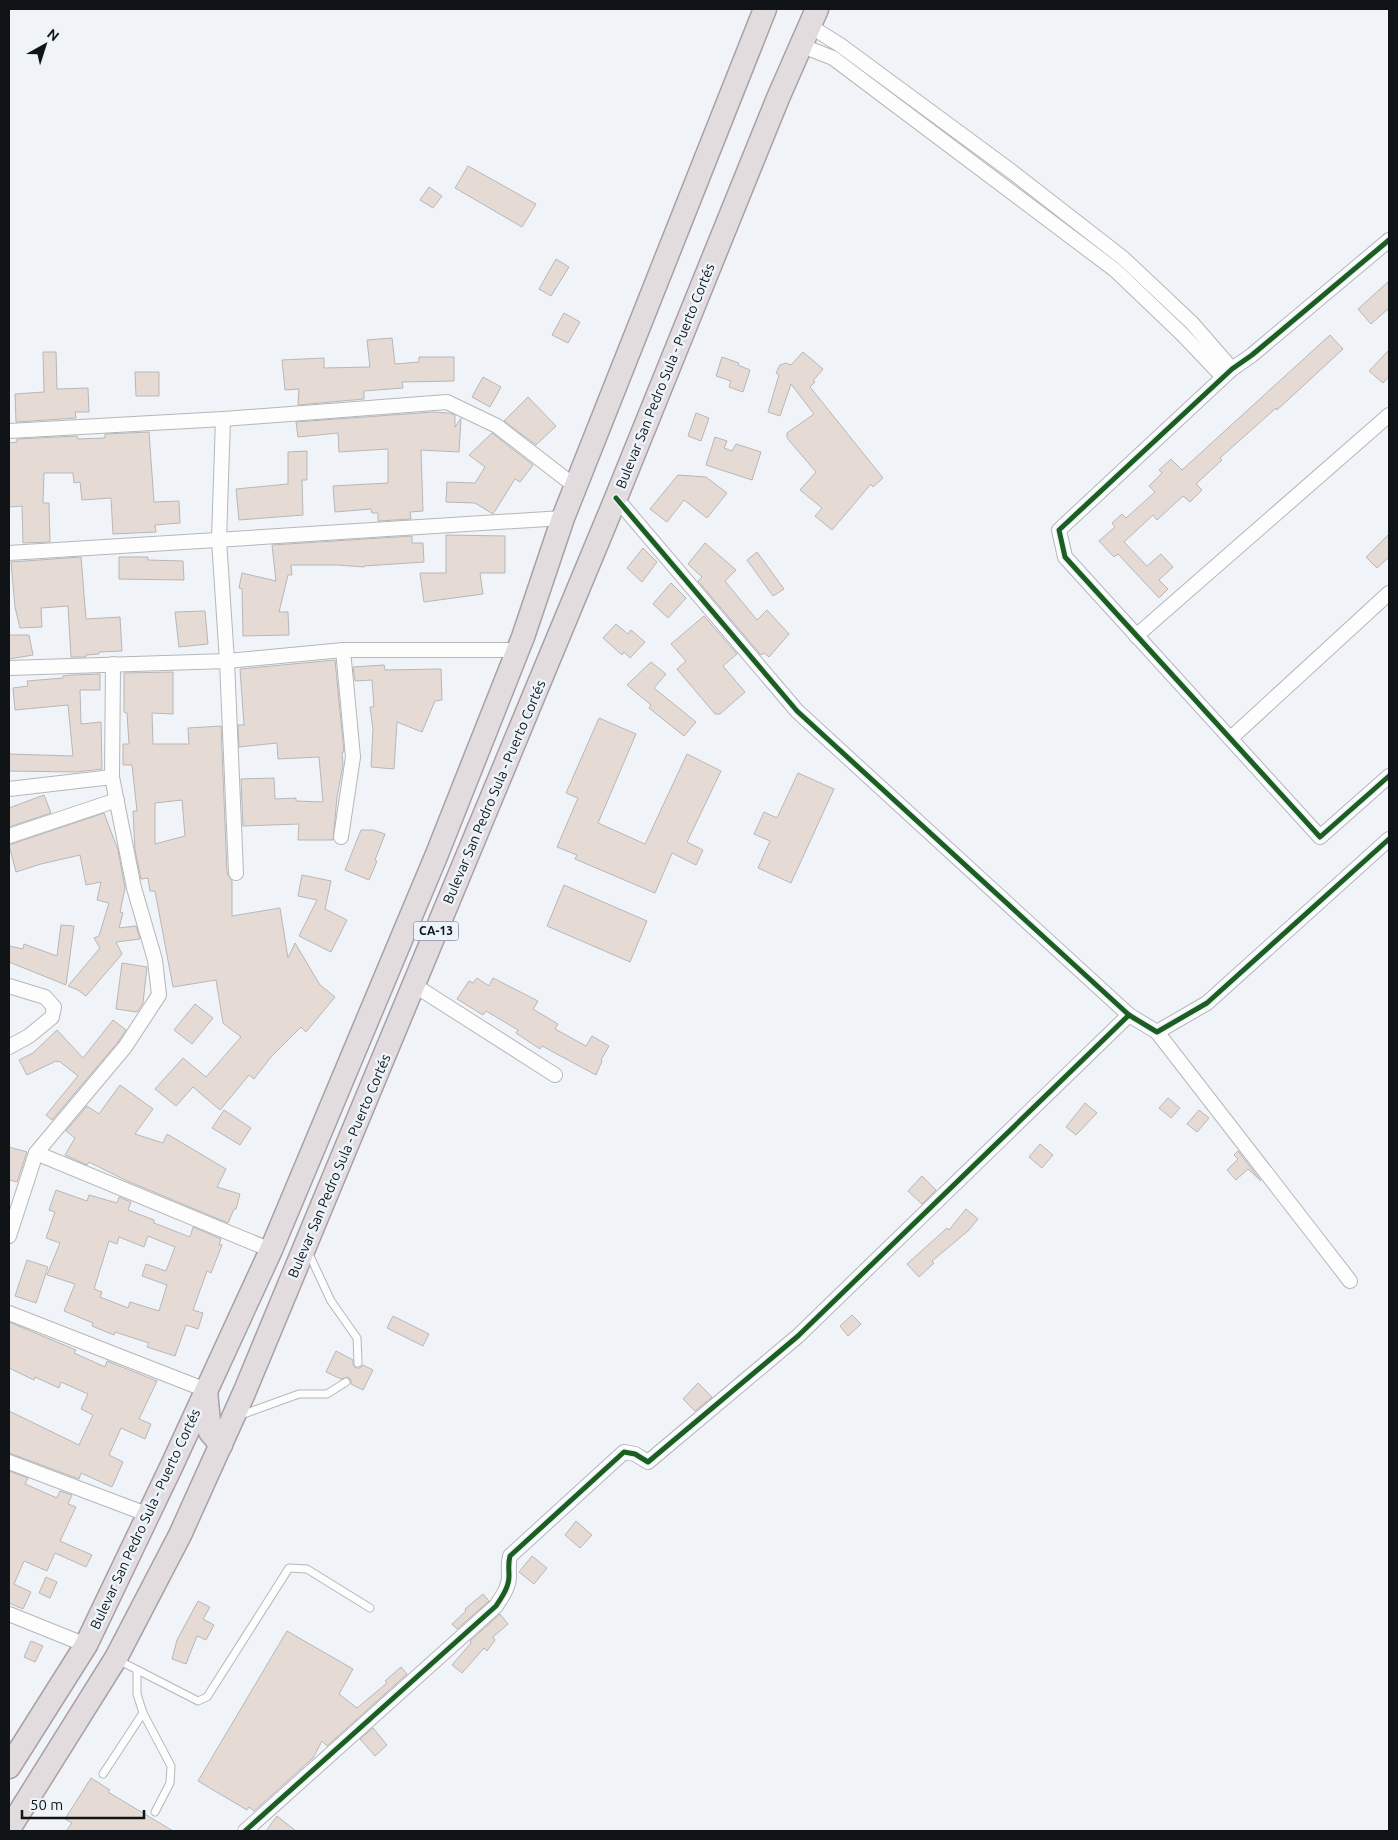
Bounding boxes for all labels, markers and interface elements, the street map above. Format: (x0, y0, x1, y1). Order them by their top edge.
north arrow (20, 20, 70, 70)
text: N (44, 25, 62, 44)
street label: Bulevar San Pedro Sula - Puerto Cortés (612, 261, 718, 491)
street label: Bulevar San Pedro Sula - Puerto Cortés (439, 678, 549, 906)
road number: CA-13 (414, 921, 458, 940)
street label: Bulevar San Pedro Sula - Puerto Cortés (284, 1052, 394, 1280)
street label: Bulevar San Pedro Sula - Puerto Cortés (87, 1406, 203, 1632)
scale bar (22, 1788, 145, 1820)
text: 50 m (30, 1796, 63, 1813)

